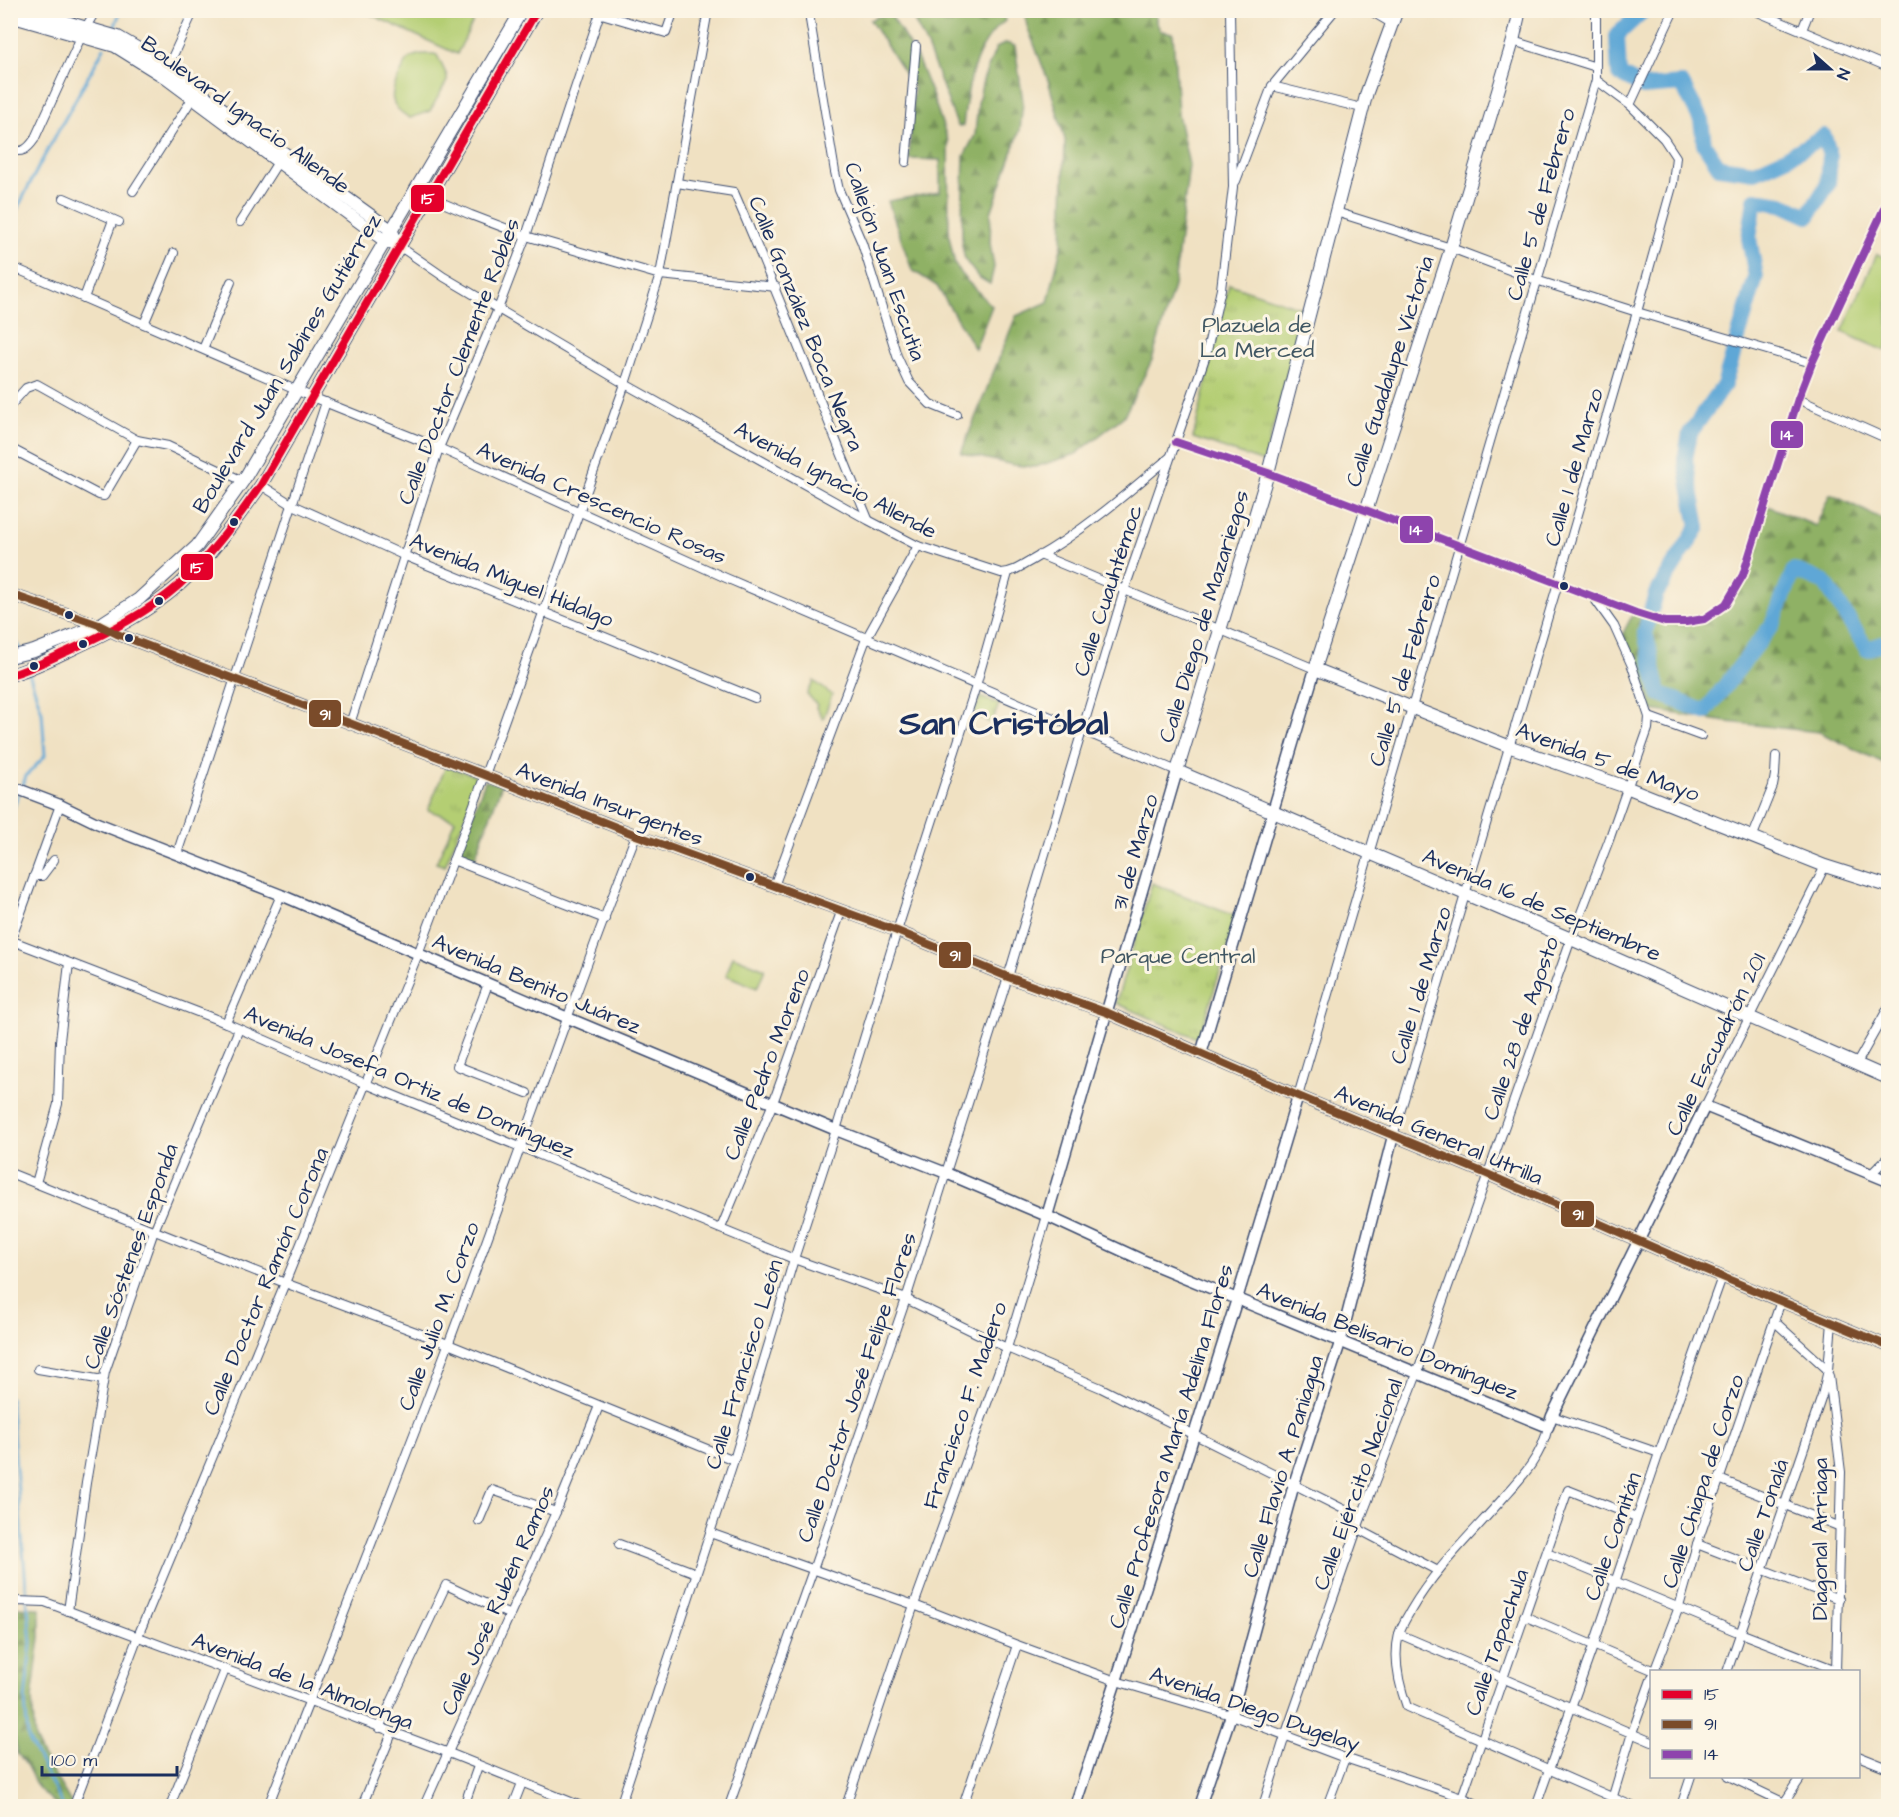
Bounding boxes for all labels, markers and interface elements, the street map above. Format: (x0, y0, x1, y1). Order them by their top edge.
street label: Boulevard Ignacio Allende (134, 29, 356, 203)
north arrow (1800, 39, 1860, 99)
text: N (1831, 65, 1855, 83)
street label: Calle 5 de Febrero (1499, 104, 1584, 304)
street label: Callejón Juan Escutia (836, 158, 933, 365)
line badge: 15 (410, 184, 445, 213)
text: 15 (421, 188, 435, 210)
street label: Calle González Boca Negra (739, 191, 871, 456)
street label: Boulevard Juan Sabines Gutiérrez (185, 208, 389, 519)
street label: Calle Doctor Clemente Robles (390, 214, 528, 509)
street label: Calle Guadalupe Victoria (1338, 252, 1442, 491)
park label: Plazuela de La Merced (1200, 310, 1314, 366)
street label: Calle 1 de Marzo (1537, 384, 1612, 550)
street label: Avenida Ignacio Allende (728, 414, 942, 548)
line badge: 14 (1770, 420, 1804, 449)
text: 14 (1781, 424, 1794, 446)
street label: Avenida Crescencio Rosas (472, 434, 731, 572)
street label: Calle Diego de Mazariegos (1151, 487, 1259, 747)
street label: Calle Cuauhtémoc (1066, 501, 1151, 680)
line badge: 14 (1399, 515, 1434, 544)
unlabelled marker (228, 516, 240, 528)
text: 14 (1410, 519, 1423, 541)
street label: Avenida Miguel Hidalgo (404, 525, 619, 637)
line badge: 15 (180, 553, 214, 581)
text: 15 (190, 557, 204, 579)
street label: Calle 5 de Febrero (1362, 570, 1450, 770)
unlabelled marker (1558, 580, 1570, 592)
unlabelled marker (153, 595, 165, 607)
unlabelled marker (63, 609, 75, 621)
unlabelled marker (123, 632, 135, 644)
unlabelled marker (77, 638, 89, 650)
unlabelled marker (28, 660, 40, 672)
line badge: 91 (308, 699, 342, 728)
district label: San Cristóbal (898, 700, 1109, 748)
text: 91 (319, 704, 332, 726)
street label: Avenida 5 de Mayo (1511, 715, 1704, 811)
street label: Avenida Insurgentes (511, 754, 707, 855)
street label: 31 de Marzo (1104, 790, 1167, 914)
street label: Avenida 16 de Septiembre (1417, 841, 1666, 970)
unlabelled marker (744, 871, 756, 883)
street label: Calle 1 de Marzo (1383, 902, 1460, 1068)
street label: Avenida Benito Juárez (427, 926, 646, 1042)
street label: Calle 28 de Agosto (1475, 932, 1569, 1125)
line badge: 91 (938, 941, 972, 969)
park label: Parque Central (1101, 941, 1255, 972)
text: 91 (949, 945, 962, 967)
street label: Calle Escuadrón 201 (1659, 948, 1774, 1141)
street label: Calle Pedro Moreno (717, 964, 818, 1165)
street label: Avenida Josefa Ortiz de Domínguez (239, 998, 580, 1167)
street label: Avenida General Utrilla (1329, 1077, 1547, 1193)
street label: Calle Sóstenes Esponda (76, 1140, 187, 1373)
street label: Calle Doctor Ramón Corona (196, 1143, 337, 1420)
line badge: 91 (1560, 1200, 1595, 1228)
text: 91 (1572, 1204, 1585, 1226)
street label: Calle Julio M. Corzo (391, 1217, 488, 1415)
street label: Calle Doctor José Felipe Flores (790, 1228, 925, 1547)
street label: Calle Francisco León (698, 1256, 791, 1473)
street label: Calle Profesora María Adelina Flores (1101, 1260, 1242, 1632)
street label: Avenida Belisario Domínguez (1252, 1275, 1523, 1409)
street label: Francisco F. Madero (915, 1297, 1016, 1513)
street label: Calle Flavio A. Paniagua (1235, 1352, 1333, 1582)
street label: Calle Chiapa de Corzo (1654, 1370, 1753, 1592)
street label: Calle Ejército Nacional (1306, 1374, 1411, 1595)
street label: Calle Tonalá (1730, 1455, 1797, 1576)
street label: Diagonal Arriaga (1805, 1458, 1837, 1620)
street label: Calle Comitán (1577, 1468, 1650, 1605)
street label: Calle José Rubén Ramos (434, 1481, 563, 1720)
street label: Calle Tapachula (1458, 1565, 1537, 1720)
street label: Avenida de la Almolonga (187, 1625, 418, 1739)
street label: Avenida Diego Dugelay (1145, 1659, 1364, 1761)
legend (1650, 1670, 1860, 1778)
text: 15 (1704, 1682, 1719, 1707)
text: 91 (1704, 1712, 1717, 1737)
scale bar (42, 1739, 177, 1777)
text: 14 (1704, 1742, 1719, 1767)
text: 100 m (51, 1748, 97, 1773)

